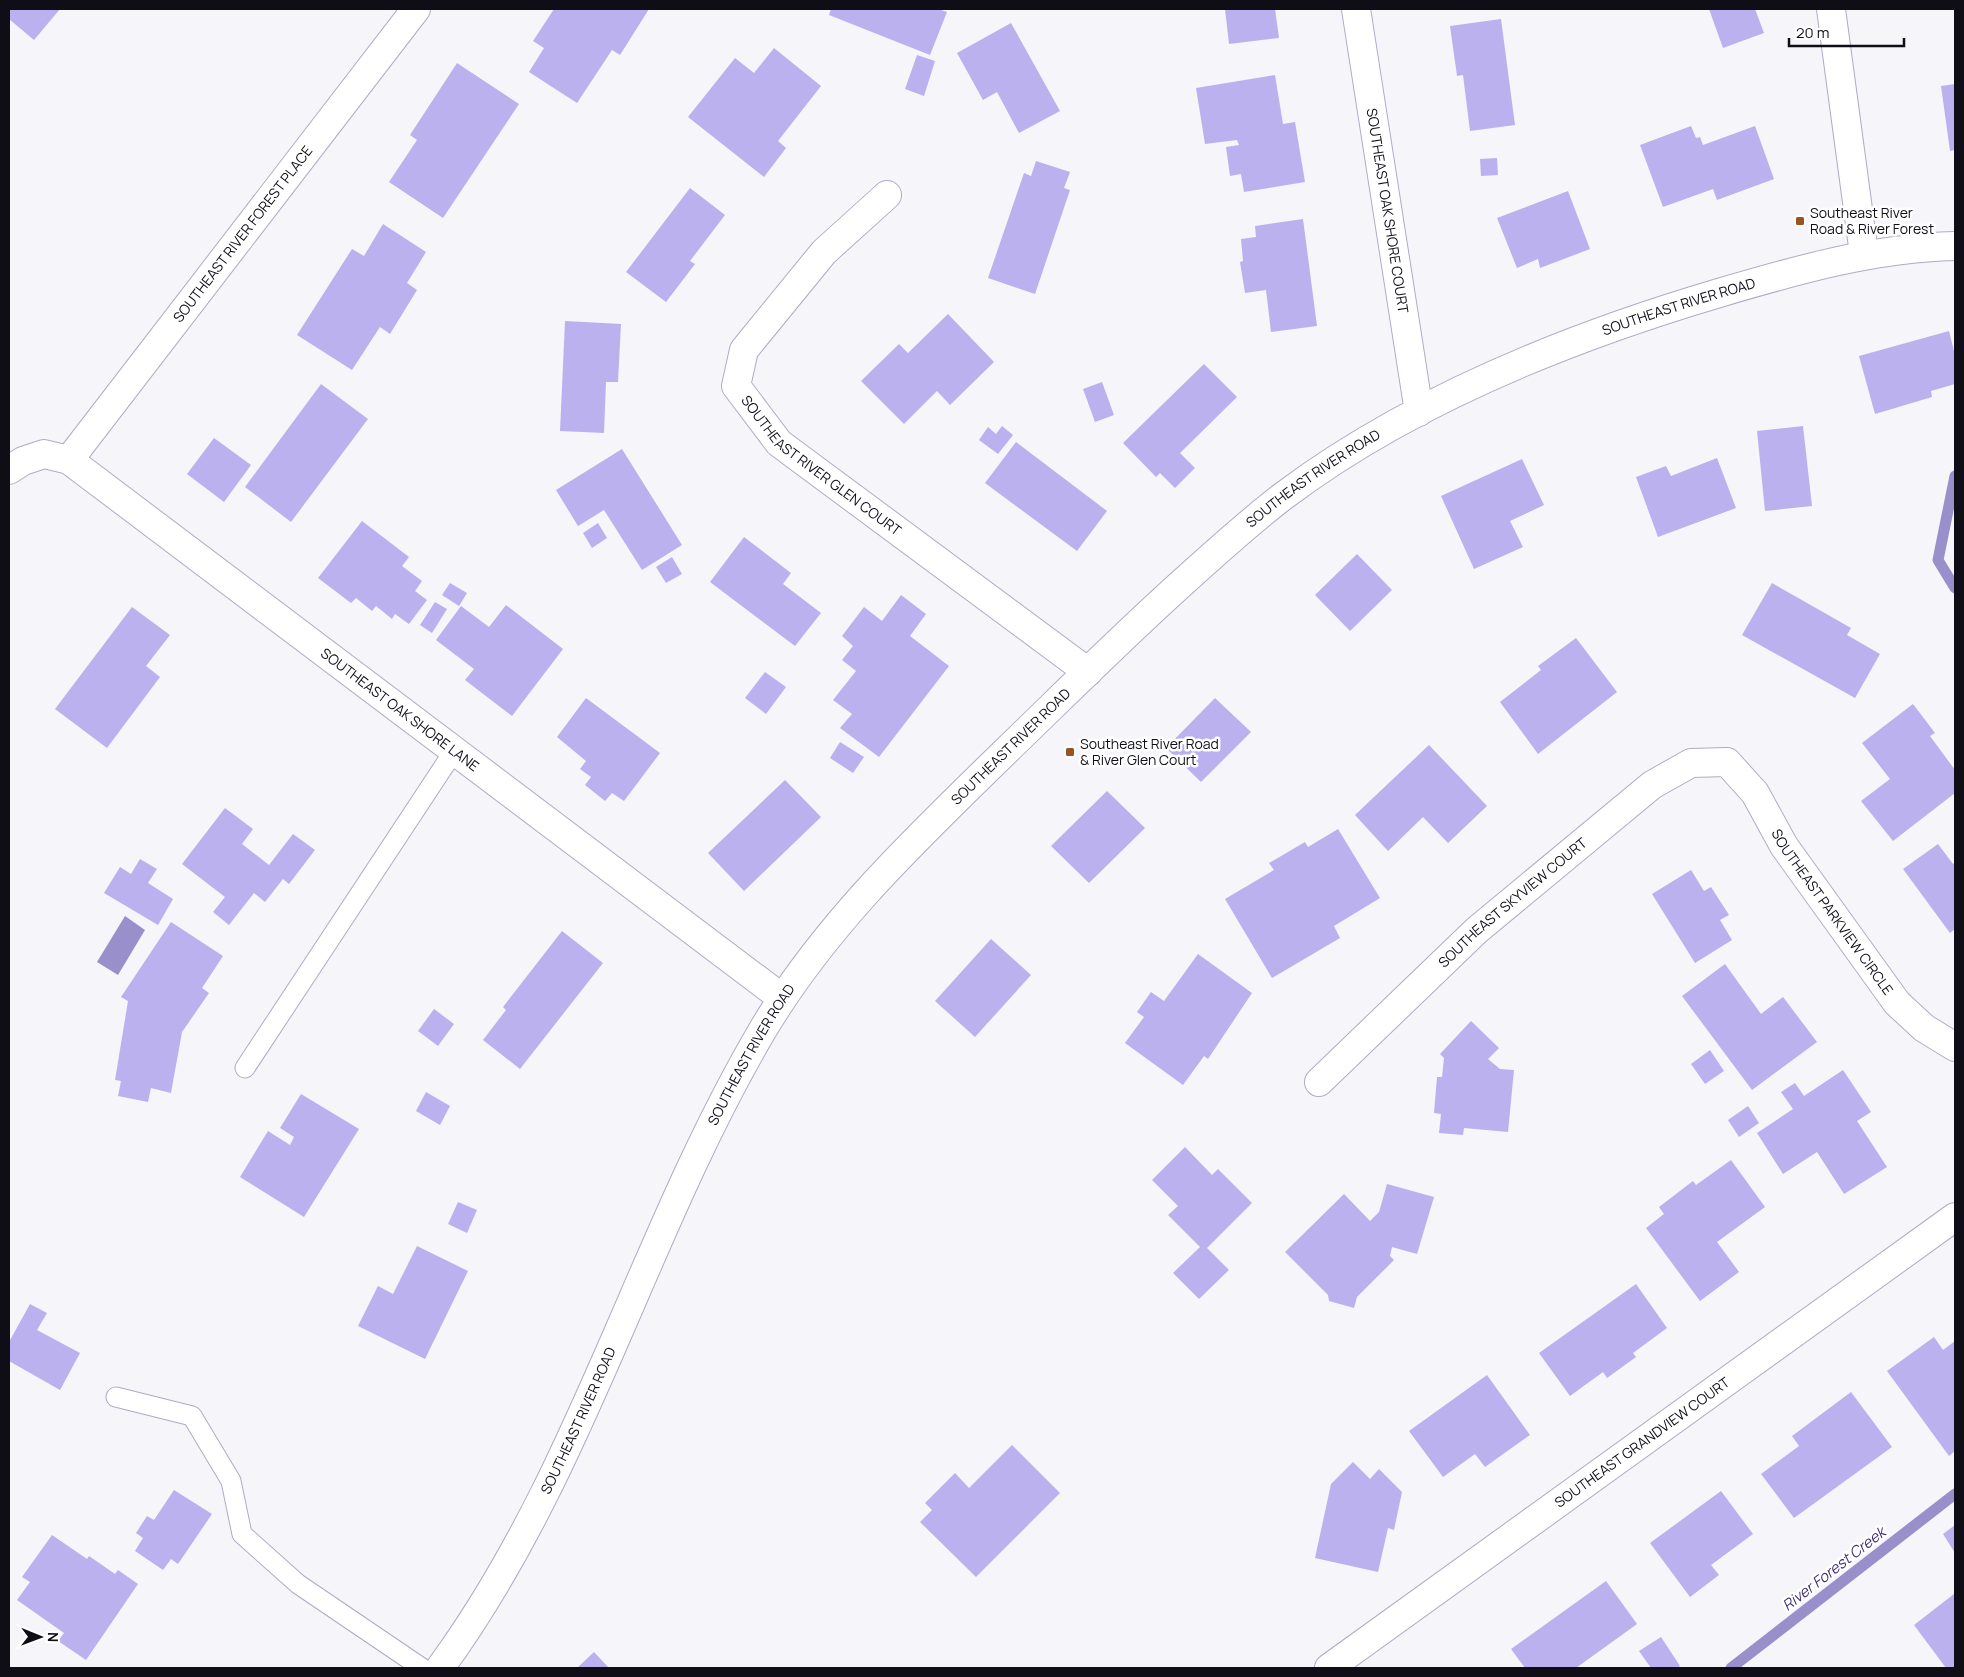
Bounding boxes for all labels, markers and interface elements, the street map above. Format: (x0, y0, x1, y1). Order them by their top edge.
scale bar (1789, 15, 1904, 47)
text: 20 m (1796, 22, 1829, 43)
street label: SOUTHEAST OAK SHORE COURT (1363, 107, 1413, 315)
street label: SOUTHEAST RIVER FOREST PLACE (168, 142, 316, 326)
place label: Southeast River Road & River Forest (1810, 203, 1934, 238)
marker: Southeast River Road & River Forest (1794, 215, 1806, 227)
street label: SOUTHEAST RIVER ROAD (1599, 273, 1757, 339)
street label: SOUTHEAST RIVER GLEN COURT (737, 391, 906, 540)
street label: SOUTHEAST RIVER ROAD (1242, 424, 1383, 531)
street label: SOUTHEAST OAK SHORE LANE (317, 643, 483, 775)
street label: SOUTHEAST RIVER ROAD (947, 684, 1074, 809)
place label: Southeast River Road & River Glen Court (1080, 734, 1219, 769)
marker: Southeast River Road & River Glen Court (1064, 746, 1076, 758)
street label: SOUTHEAST PARKVIEW CIRCLE (1767, 825, 1898, 998)
street label: SOUTHEAST SKYVIEW COURT (1434, 833, 1591, 971)
street label: SOUTHEAST RIVER ROAD (703, 980, 799, 1128)
street label: SOUTHEAST RIVER ROAD (536, 1344, 620, 1497)
street label: SOUTHEAST GRANDVIEW COURT (1551, 1372, 1734, 1511)
water label: River Forest Creek (1778, 1520, 1892, 1616)
north arrow (15, 1612, 65, 1662)
text: N (44, 1632, 63, 1642)

